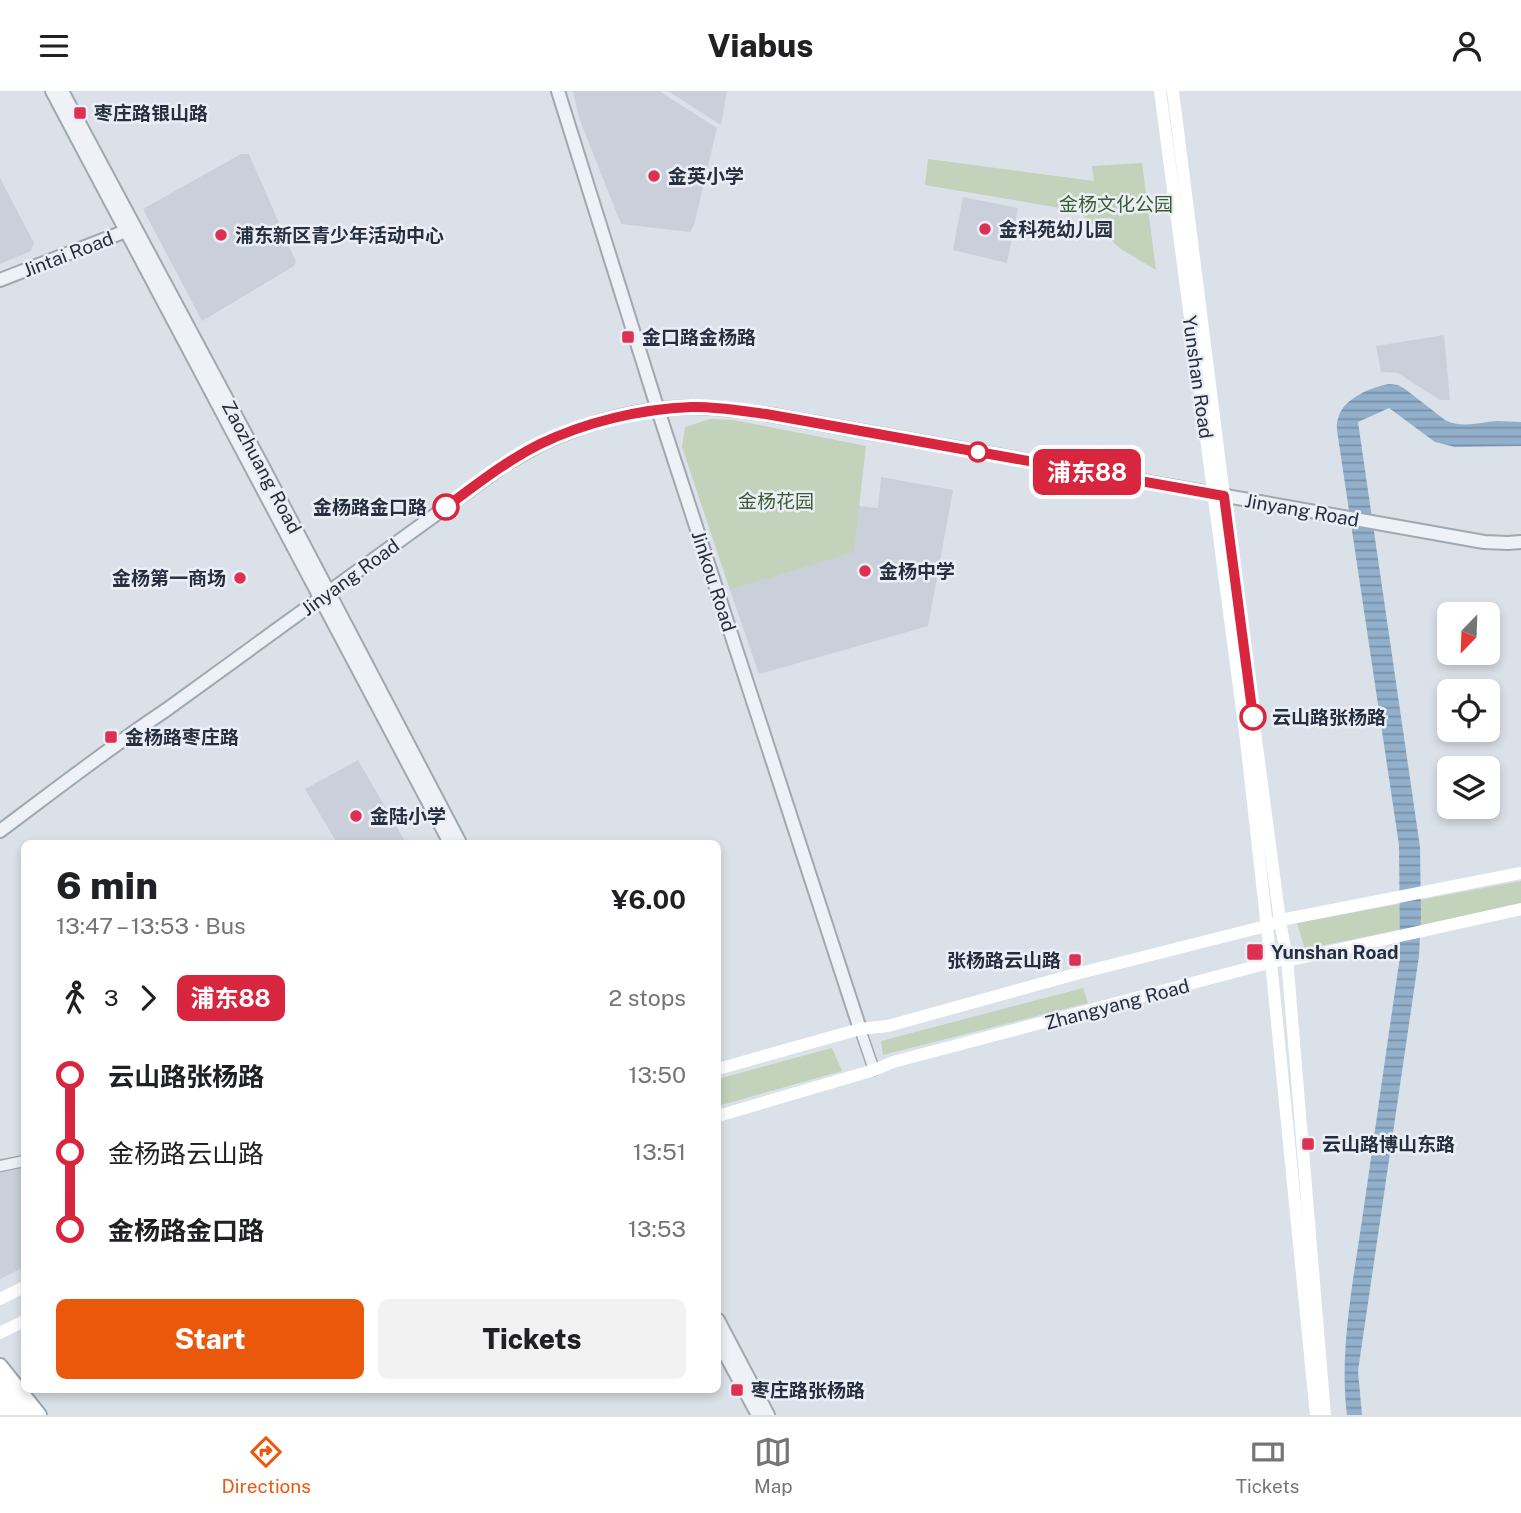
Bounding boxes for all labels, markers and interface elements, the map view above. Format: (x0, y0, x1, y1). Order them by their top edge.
icon: menu (35, 27, 73, 65)
text: Viabus (707, 27, 814, 64)
icon: person (1448, 27, 1486, 65)
place label: 枣庄路银山路 (94, 102, 208, 124)
marker: 枣庄路银山路 (72, 105, 88, 121)
place label: 金英小学 (668, 165, 744, 187)
marker: 金英小学 (646, 168, 662, 184)
park label: 金杨文化公园 (1059, 193, 1173, 215)
place label: 金科苑幼儿园 (999, 218, 1113, 240)
marker: 金科苑幼儿园 (977, 221, 993, 237)
place label: 浦东新区青少年活动中心 (235, 224, 444, 246)
street label: Jintai Road (20, 227, 116, 281)
marker: 浦东新区青少年活动中心 (213, 227, 229, 243)
street label: Yunshan Road (1178, 314, 1218, 440)
place label: 金口路金杨路 (642, 326, 756, 348)
marker: 金口路金杨路 (620, 329, 636, 345)
street label: Zaozhuang Road (218, 397, 306, 537)
unlabelled marker (968, 442, 988, 462)
line badge: 浦东88 (1038, 449, 1136, 495)
text: 浦东88 (1047, 458, 1127, 486)
street label: Jinyang Road (1243, 489, 1361, 531)
park label: 金杨花园 (738, 490, 814, 512)
marker: 金杨路金口路 (433, 494, 459, 520)
place label: 金杨路金口路 (313, 496, 427, 518)
street label: Jinkou Road (687, 528, 741, 634)
street label: Jinyang Road (297, 534, 403, 620)
place label: 金杨中学 (879, 560, 955, 582)
marker: 金杨中学 (857, 563, 873, 579)
place label: 金杨第一商场 (112, 567, 226, 589)
marker: 金杨第一商场 (232, 570, 248, 586)
north arrow (1437, 602, 1500, 665)
map controls (1437, 602, 1500, 819)
button: locate (1437, 679, 1500, 742)
marker: 云山路张杨路 (1240, 704, 1266, 730)
place label: 云山路张杨路 (1272, 706, 1386, 728)
place label: 金杨路枣庄路 (125, 726, 239, 748)
marker: 金杨路枣庄路 (103, 729, 119, 745)
button: layers (1437, 756, 1500, 819)
place label: 金陆小学 (370, 805, 446, 827)
marker: 金陆小学 (348, 808, 364, 824)
text: 6 min (56, 863, 158, 908)
text: ¥6.00 (611, 884, 686, 915)
text: 13:47 – 13:53 · Bus (56, 912, 246, 939)
place label: Yunshan Road (1271, 941, 1399, 963)
marker: Yunshan Road (1245, 942, 1265, 962)
place label: 张杨路云山路 (947, 949, 1061, 971)
marker: 张杨路云山路 (1067, 952, 1083, 968)
street label: Zhangyang Road (1042, 974, 1192, 1034)
icon: walk (56, 979, 94, 1017)
icon: forward (129, 979, 167, 1017)
text: 3 (104, 984, 119, 1011)
text: 浦东88 (191, 984, 271, 1012)
text: 2 stops (608, 984, 686, 1011)
text: 云山路张杨路 (108, 1061, 264, 1092)
text: 13:50 (628, 1061, 686, 1088)
place label: 云山路博山东路 (1322, 1133, 1455, 1155)
marker: 云山路博山东路 (1300, 1136, 1316, 1152)
text: 金杨路云山路 (108, 1138, 264, 1169)
text: 13:51 (633, 1138, 686, 1165)
text: 金杨路金口路 (108, 1215, 264, 1246)
text: 13:53 (628, 1215, 686, 1242)
button: Start (56, 1299, 364, 1379)
button: Tickets (378, 1299, 686, 1379)
place label: 枣庄路张杨路 (751, 1379, 865, 1401)
marker: 枣庄路张杨路 (729, 1382, 745, 1398)
tab: Directions (222, 1433, 311, 1497)
tab: Map (754, 1433, 793, 1497)
tab: Tickets (1236, 1433, 1299, 1497)

